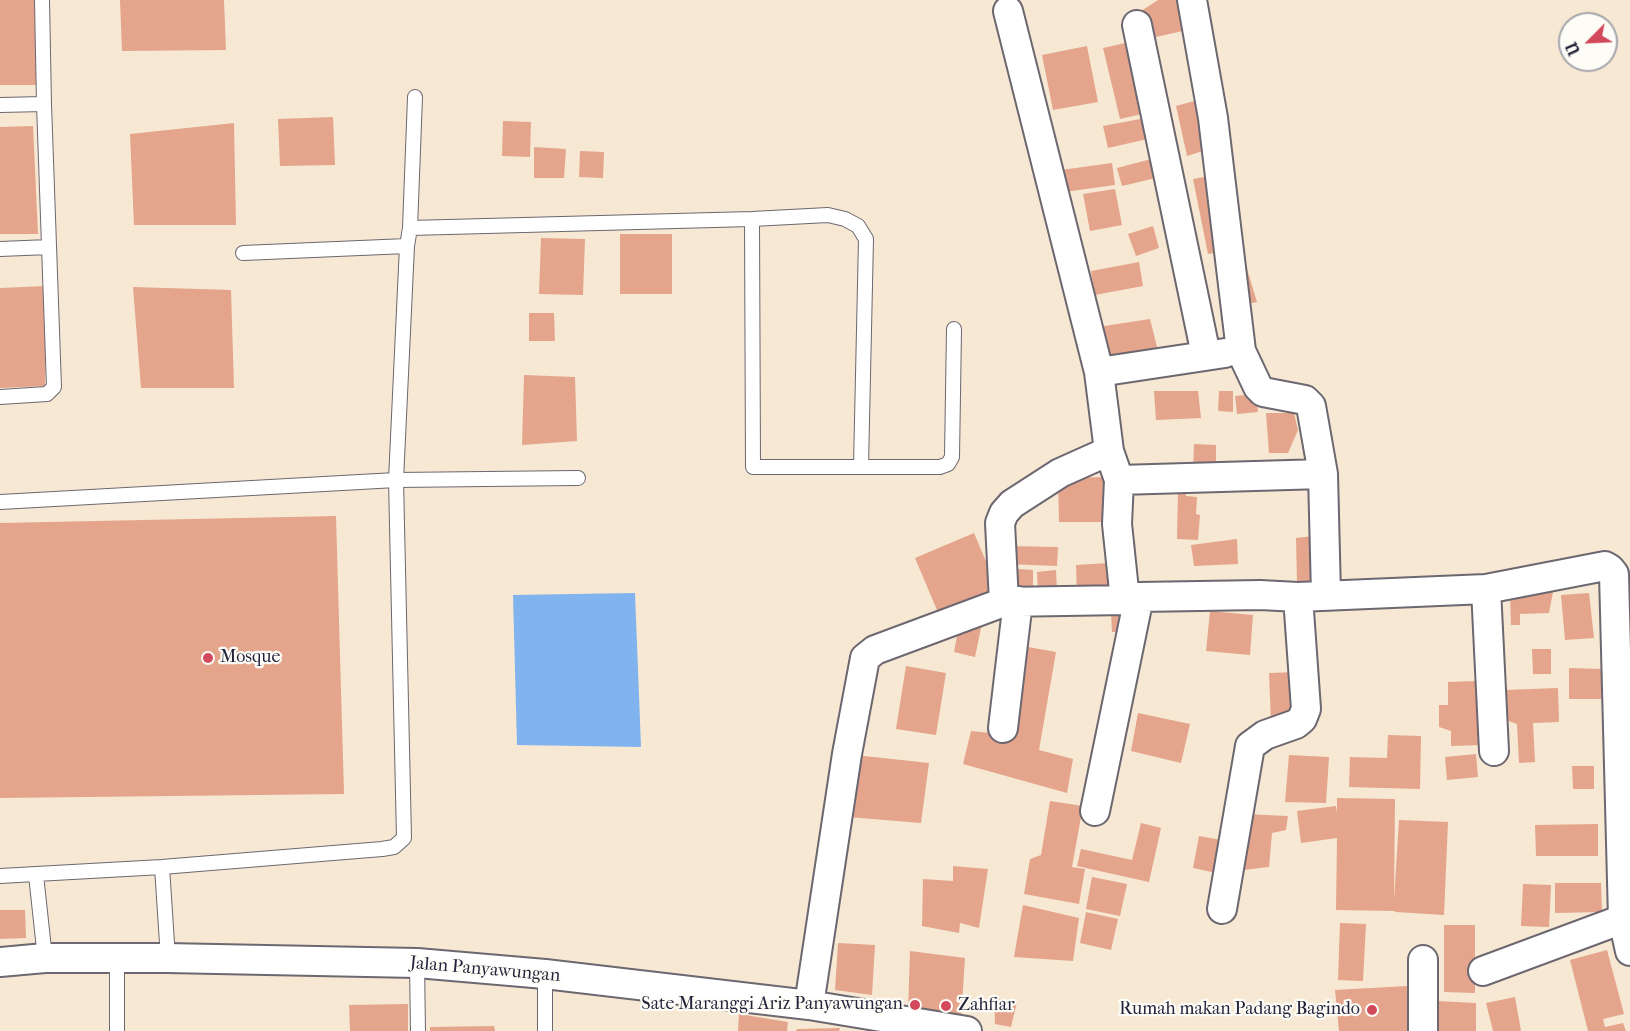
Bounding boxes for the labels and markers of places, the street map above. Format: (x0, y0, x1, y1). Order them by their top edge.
place label: Mosque (220, 647, 280, 669)
marker: Mosque (201, 651, 215, 665)
place label: Sate Maranggi Ariz Panyawungan (641, 994, 903, 1016)
place label: Zahfiar (958, 995, 1015, 1017)
marker: Sate Maranggi Ariz Panyawungan (908, 998, 922, 1012)
marker: Zahfiar (939, 999, 953, 1013)
place label: Rumah makan Padang Bagindo (1119, 999, 1360, 1021)
marker: Rumah makan Padang Bagindo (1365, 1003, 1379, 1017)

